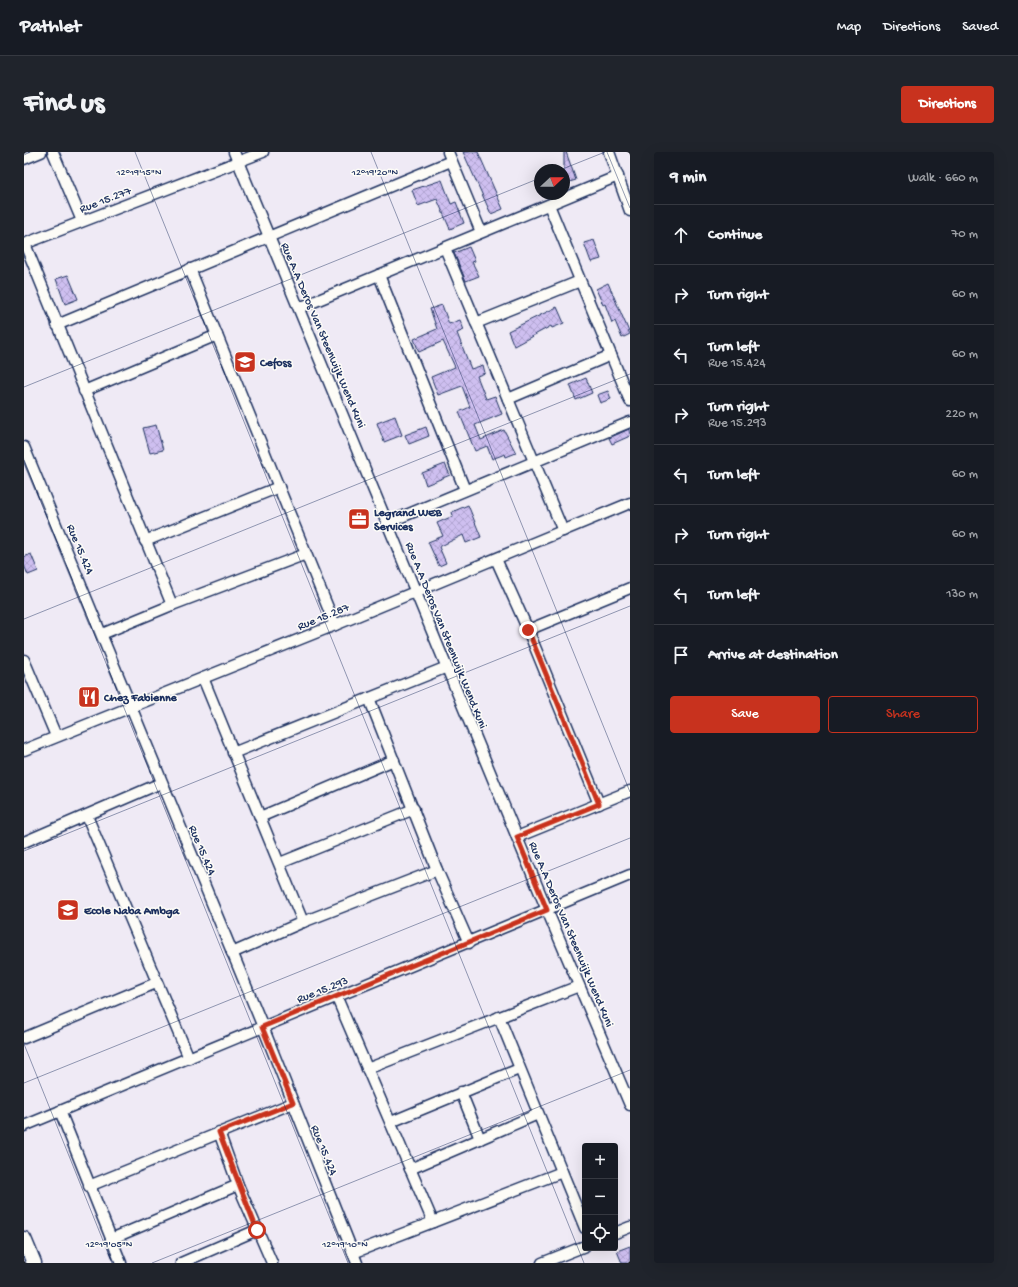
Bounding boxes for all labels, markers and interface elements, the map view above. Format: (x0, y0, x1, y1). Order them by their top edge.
text: Pathlet (20, 16, 81, 39)
text: Map (837, 19, 861, 36)
text: Directions (883, 19, 940, 36)
text: Saved (962, 19, 998, 36)
button: Directions (901, 86, 994, 123)
text: Find us (24, 88, 104, 121)
north arrow (534, 164, 570, 200)
text: 12°19'15"N (115, 167, 162, 179)
text: 12°19'20"N (351, 167, 399, 179)
text: 9 min (670, 168, 706, 188)
text: Walk · 660 m (908, 171, 978, 186)
street label: Rue 15.277 (78, 184, 134, 217)
icon: ahead (670, 224, 692, 246)
text: Continue (708, 226, 762, 244)
text: 70 m (952, 227, 978, 242)
street label: Rue A.A Deros Van Steenwijk Wend Kuni (277, 241, 368, 431)
icon: right (670, 284, 692, 306)
text: Turn right (708, 286, 768, 304)
text: 60 m (952, 287, 978, 302)
text: Turn left (708, 338, 759, 356)
icon: left (670, 344, 692, 366)
text: 60 m (952, 347, 978, 362)
school or university icon: Cefoss (232, 349, 258, 375)
text: Rue 15.424 (708, 356, 766, 371)
place label: Cefoss (259, 357, 292, 371)
text: Turn right (708, 398, 768, 416)
icon: right (670, 404, 692, 426)
text: 220 m (946, 407, 978, 422)
text: Rue 15.293 (708, 416, 767, 431)
icon: left (670, 464, 692, 486)
text: Turn left (708, 466, 759, 484)
text: 60 m (952, 467, 978, 482)
office icon: Legrand WEB Services (346, 506, 372, 532)
place label: Legrand WEB Services (374, 507, 443, 535)
street label: Rue 15.424 (62, 523, 96, 577)
icon: right (670, 524, 692, 546)
text: Turn right (708, 526, 768, 544)
text: 60 m (952, 527, 978, 542)
street label: Rue A.A Deros Van Steenwijk Wend Kuni (401, 540, 489, 731)
icon: left (670, 584, 692, 606)
text: Turn left (708, 586, 759, 604)
text: 130 m (946, 587, 978, 602)
street label: Rue 15.287 (296, 601, 352, 635)
route end (519, 621, 537, 639)
icon: arrive (670, 644, 692, 666)
text: Arrive at destination (708, 646, 838, 664)
restaurant icon: Chez Fabienne (76, 684, 102, 710)
place label: Chez Fabienne (103, 692, 178, 706)
button: Save (670, 696, 820, 733)
button: Share (828, 696, 978, 733)
street label: Rue 15.424 (184, 824, 218, 878)
street label: Rue A.A Deros Van Steenwijk Wend Kuni (525, 840, 616, 1030)
school or university icon: Ecole Naba Ambga (55, 897, 81, 923)
place label: Ecole Naba Ambga (83, 905, 181, 919)
street label: Rue 15.293 (295, 974, 350, 1007)
street label: Rue 15.424 (307, 1123, 340, 1178)
map controls (582, 1143, 618, 1251)
button: + (582, 1143, 618, 1179)
button: − (582, 1179, 618, 1215)
button: locate (582, 1215, 618, 1251)
route start (248, 1221, 266, 1239)
text: 12°19'05"N (85, 1239, 133, 1251)
text: 12°19'10"N (321, 1239, 368, 1251)

